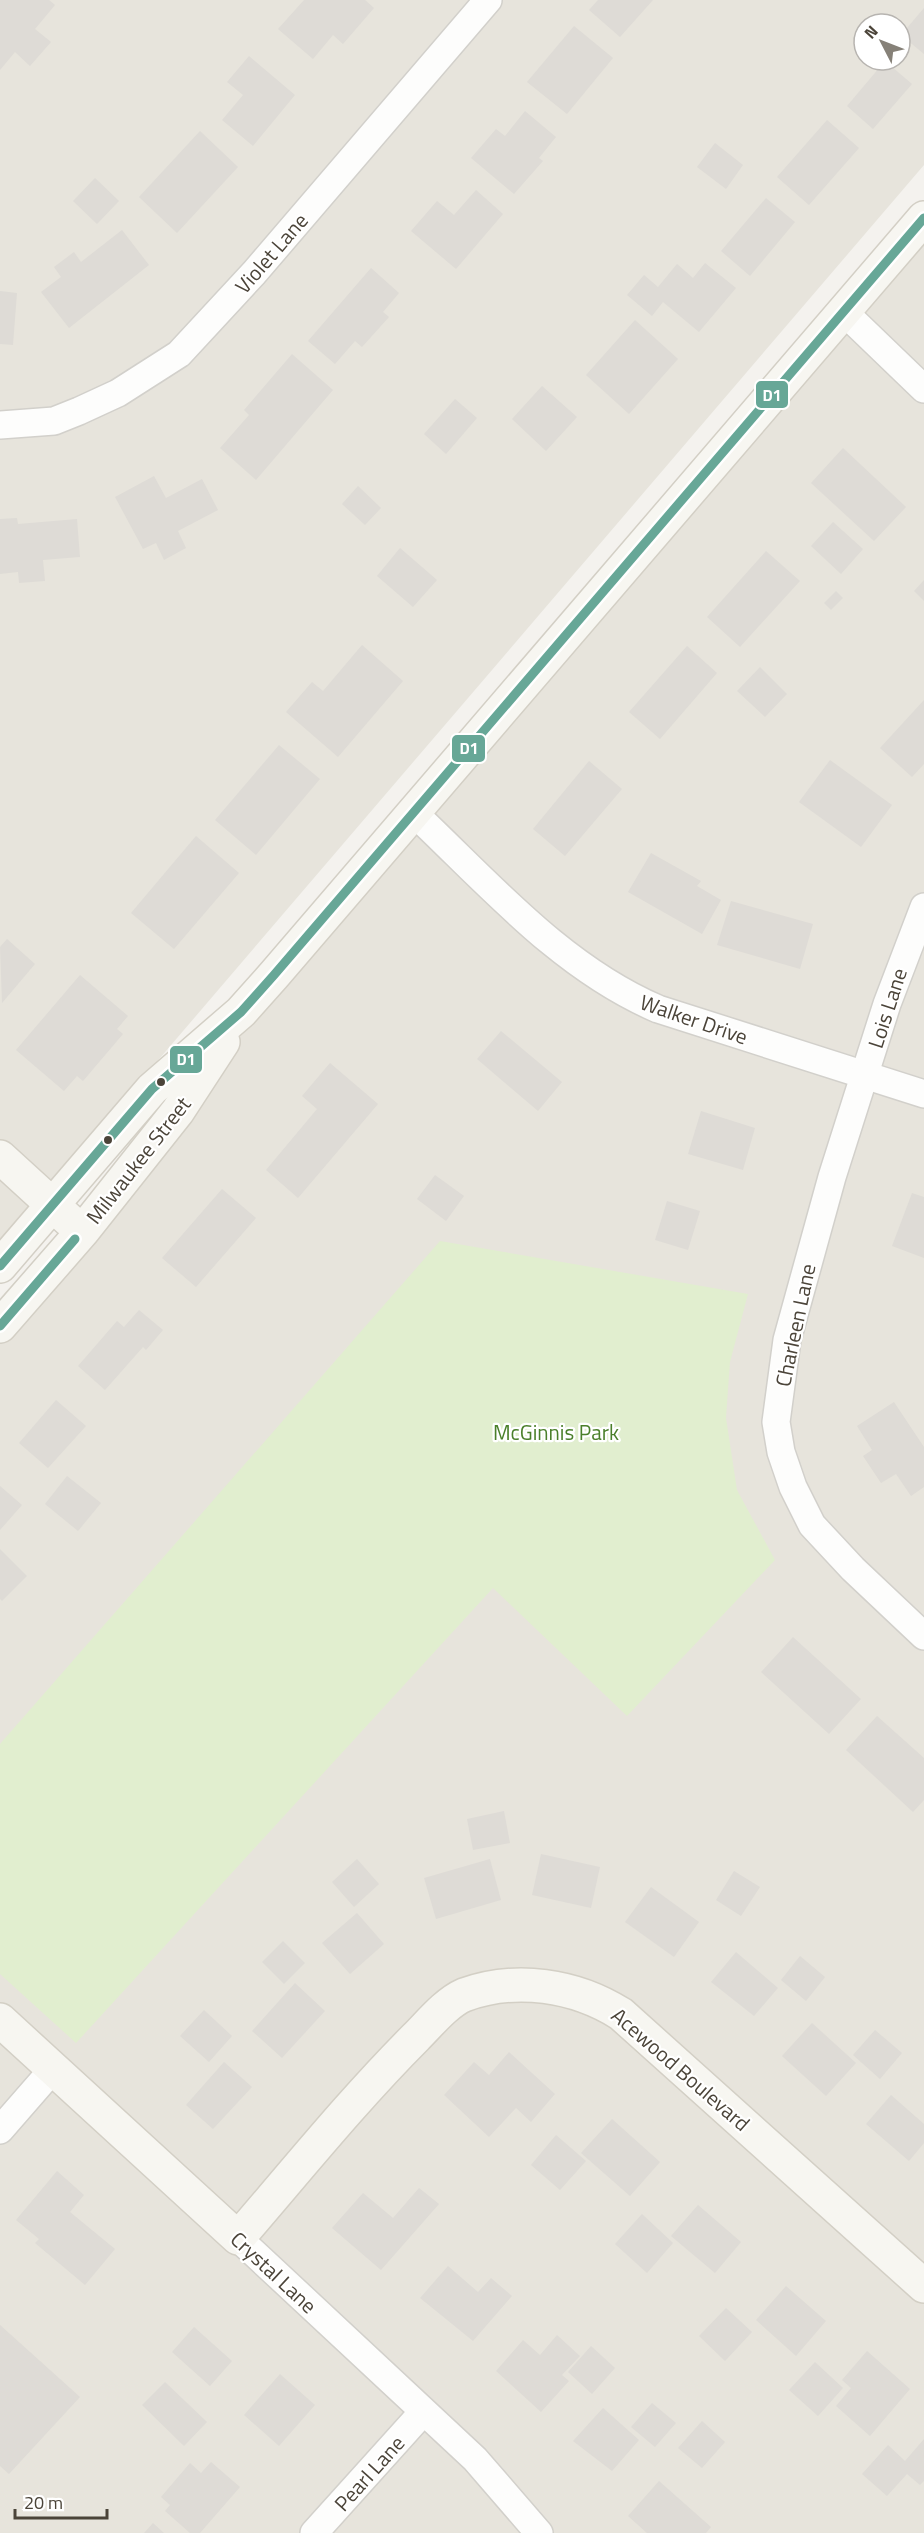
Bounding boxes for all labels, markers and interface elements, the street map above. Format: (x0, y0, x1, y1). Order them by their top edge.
north arrow (852, 12, 912, 72)
text: N (858, 20, 883, 44)
street label: Violet Lane (227, 206, 315, 300)
line badge: D1 (755, 380, 789, 409)
text: D1 (762, 383, 782, 407)
line badge: D1 (451, 734, 486, 763)
text: D1 (459, 736, 479, 760)
street label: Lois Lane (859, 964, 915, 1052)
street label: Walker Drive (636, 986, 752, 1052)
line badge: D1 (169, 1045, 203, 1074)
text: D1 (176, 1047, 196, 1071)
unlabelled marker (155, 1076, 167, 1088)
street label: Milwaukee Street (78, 1089, 199, 1231)
unlabelled marker (102, 1134, 114, 1146)
street label: Charleen Lane (766, 1261, 824, 1389)
park label: McGinnis Park (493, 1416, 619, 1448)
street label: Acewood Boulevard (605, 2000, 757, 2138)
street label: Crystal Lane (224, 2223, 324, 2321)
street label: Pearl Lane (326, 2428, 412, 2518)
scale bar (15, 2482, 106, 2520)
text: 20 m (24, 2489, 63, 2516)

